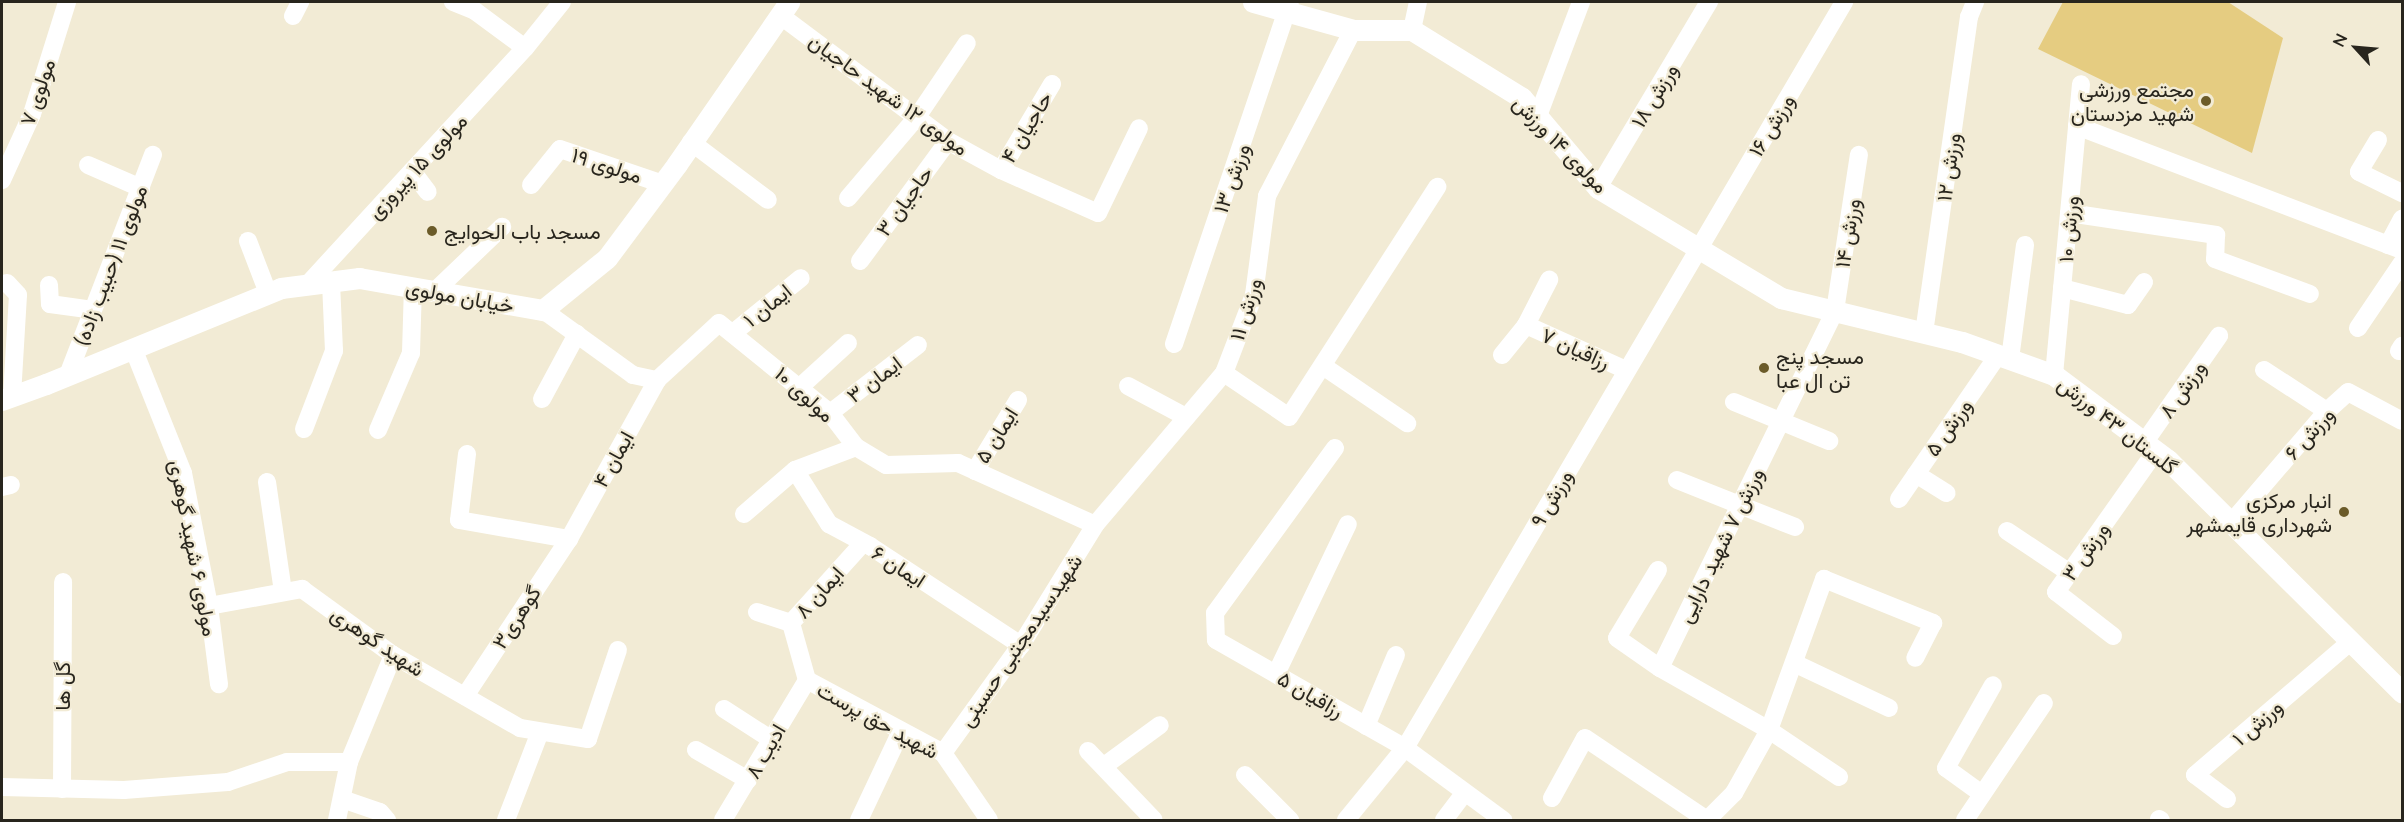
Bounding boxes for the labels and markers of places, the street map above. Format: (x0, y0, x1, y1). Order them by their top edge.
place label: مجتمع ورزشی شهید مزدستان (2071, 76, 2194, 126)
marker: مجتمع ورزشی شهید مزدستان (2199, 94, 2213, 108)
place label: مسجد باب الحوایج (444, 218, 601, 244)
marker: مسجد باب الحوایج (425, 224, 439, 238)
place label: مسجد پنج تن ال عبا (1776, 343, 1864, 393)
marker: مسجد پنج تن ال عبا (1757, 361, 1771, 375)
place label: انبار مرکزی شهرداری قایمشهر (2186, 487, 2332, 537)
marker: انبار مرکزی شهرداری قایمشهر (2337, 505, 2351, 519)

